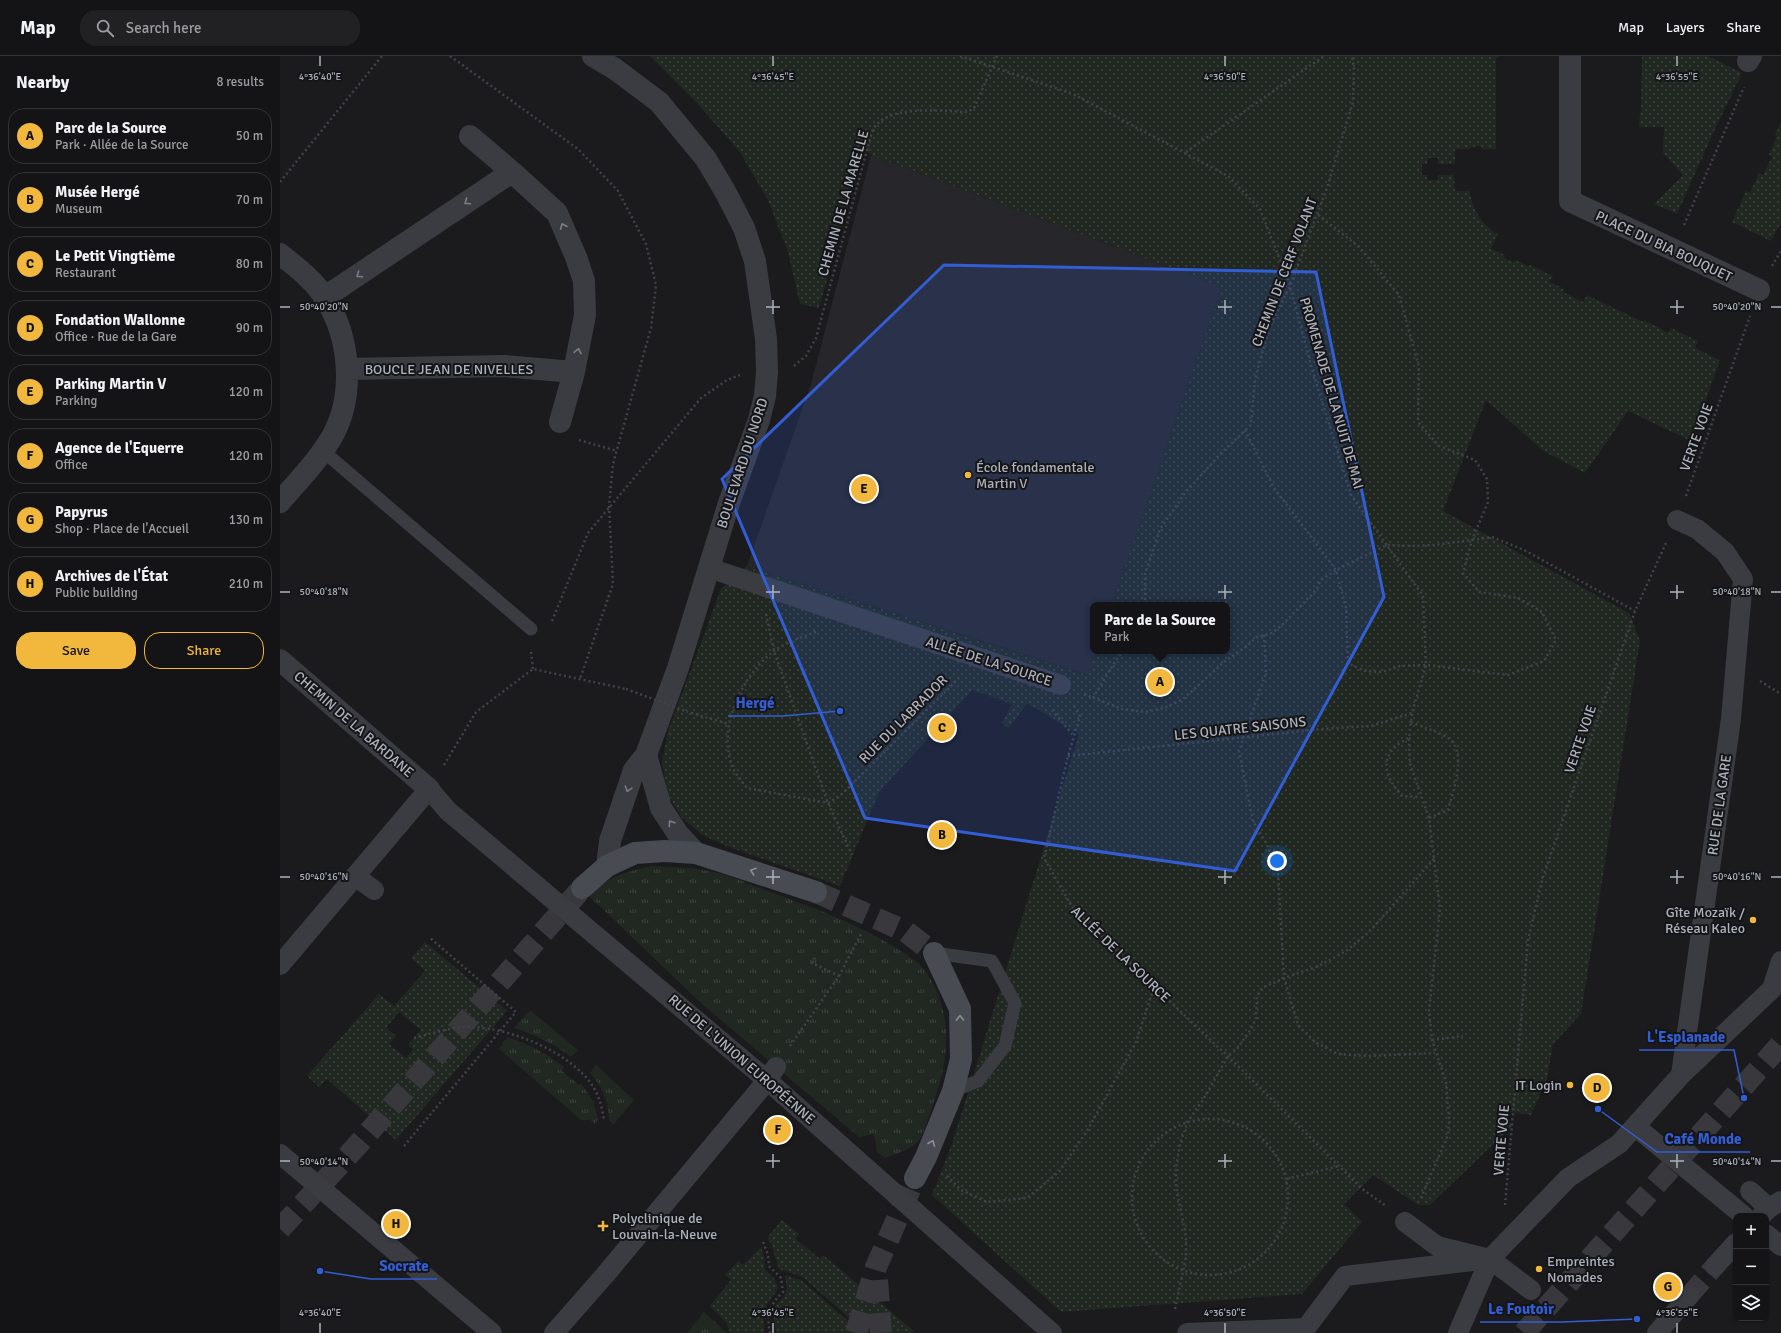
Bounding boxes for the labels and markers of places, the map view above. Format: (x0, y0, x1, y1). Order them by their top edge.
place label: École fondamentale Martin V (976, 459, 1094, 492)
marker: École fondamentale Martin V (963, 470, 973, 480)
pin: E (851, 474, 877, 504)
pin: A (1147, 667, 1173, 697)
callout: Hergé (728, 689, 783, 716)
pin: C (929, 713, 955, 743)
pin: B (929, 820, 955, 850)
place label: Gîte Mozaïk / Réseau Kaleo (1665, 904, 1745, 937)
marker: Gîte Mozaïk / Réseau Kaleo (1748, 915, 1758, 925)
callout: L'Esplanade (1639, 1023, 1734, 1050)
pin: D (1584, 1073, 1610, 1103)
place label: IT Login (1515, 1077, 1562, 1094)
marker: IT Login (1565, 1080, 1575, 1090)
pin: F (765, 1115, 791, 1145)
callout: Café Monde (1657, 1125, 1750, 1152)
pin: H (383, 1209, 409, 1239)
place label: Polyclinique de Louvain-la-Neuve (612, 1210, 717, 1243)
marker: Polyclinique de Louvain-la-Neuve (597, 1220, 609, 1232)
callout: Socrate (371, 1252, 437, 1279)
place label: Empreintes Nomades (1547, 1253, 1615, 1286)
marker: Empreintes Nomades (1534, 1264, 1544, 1274)
pin: G (1655, 1272, 1681, 1302)
callout: Le Foutoir (1480, 1295, 1562, 1322)

